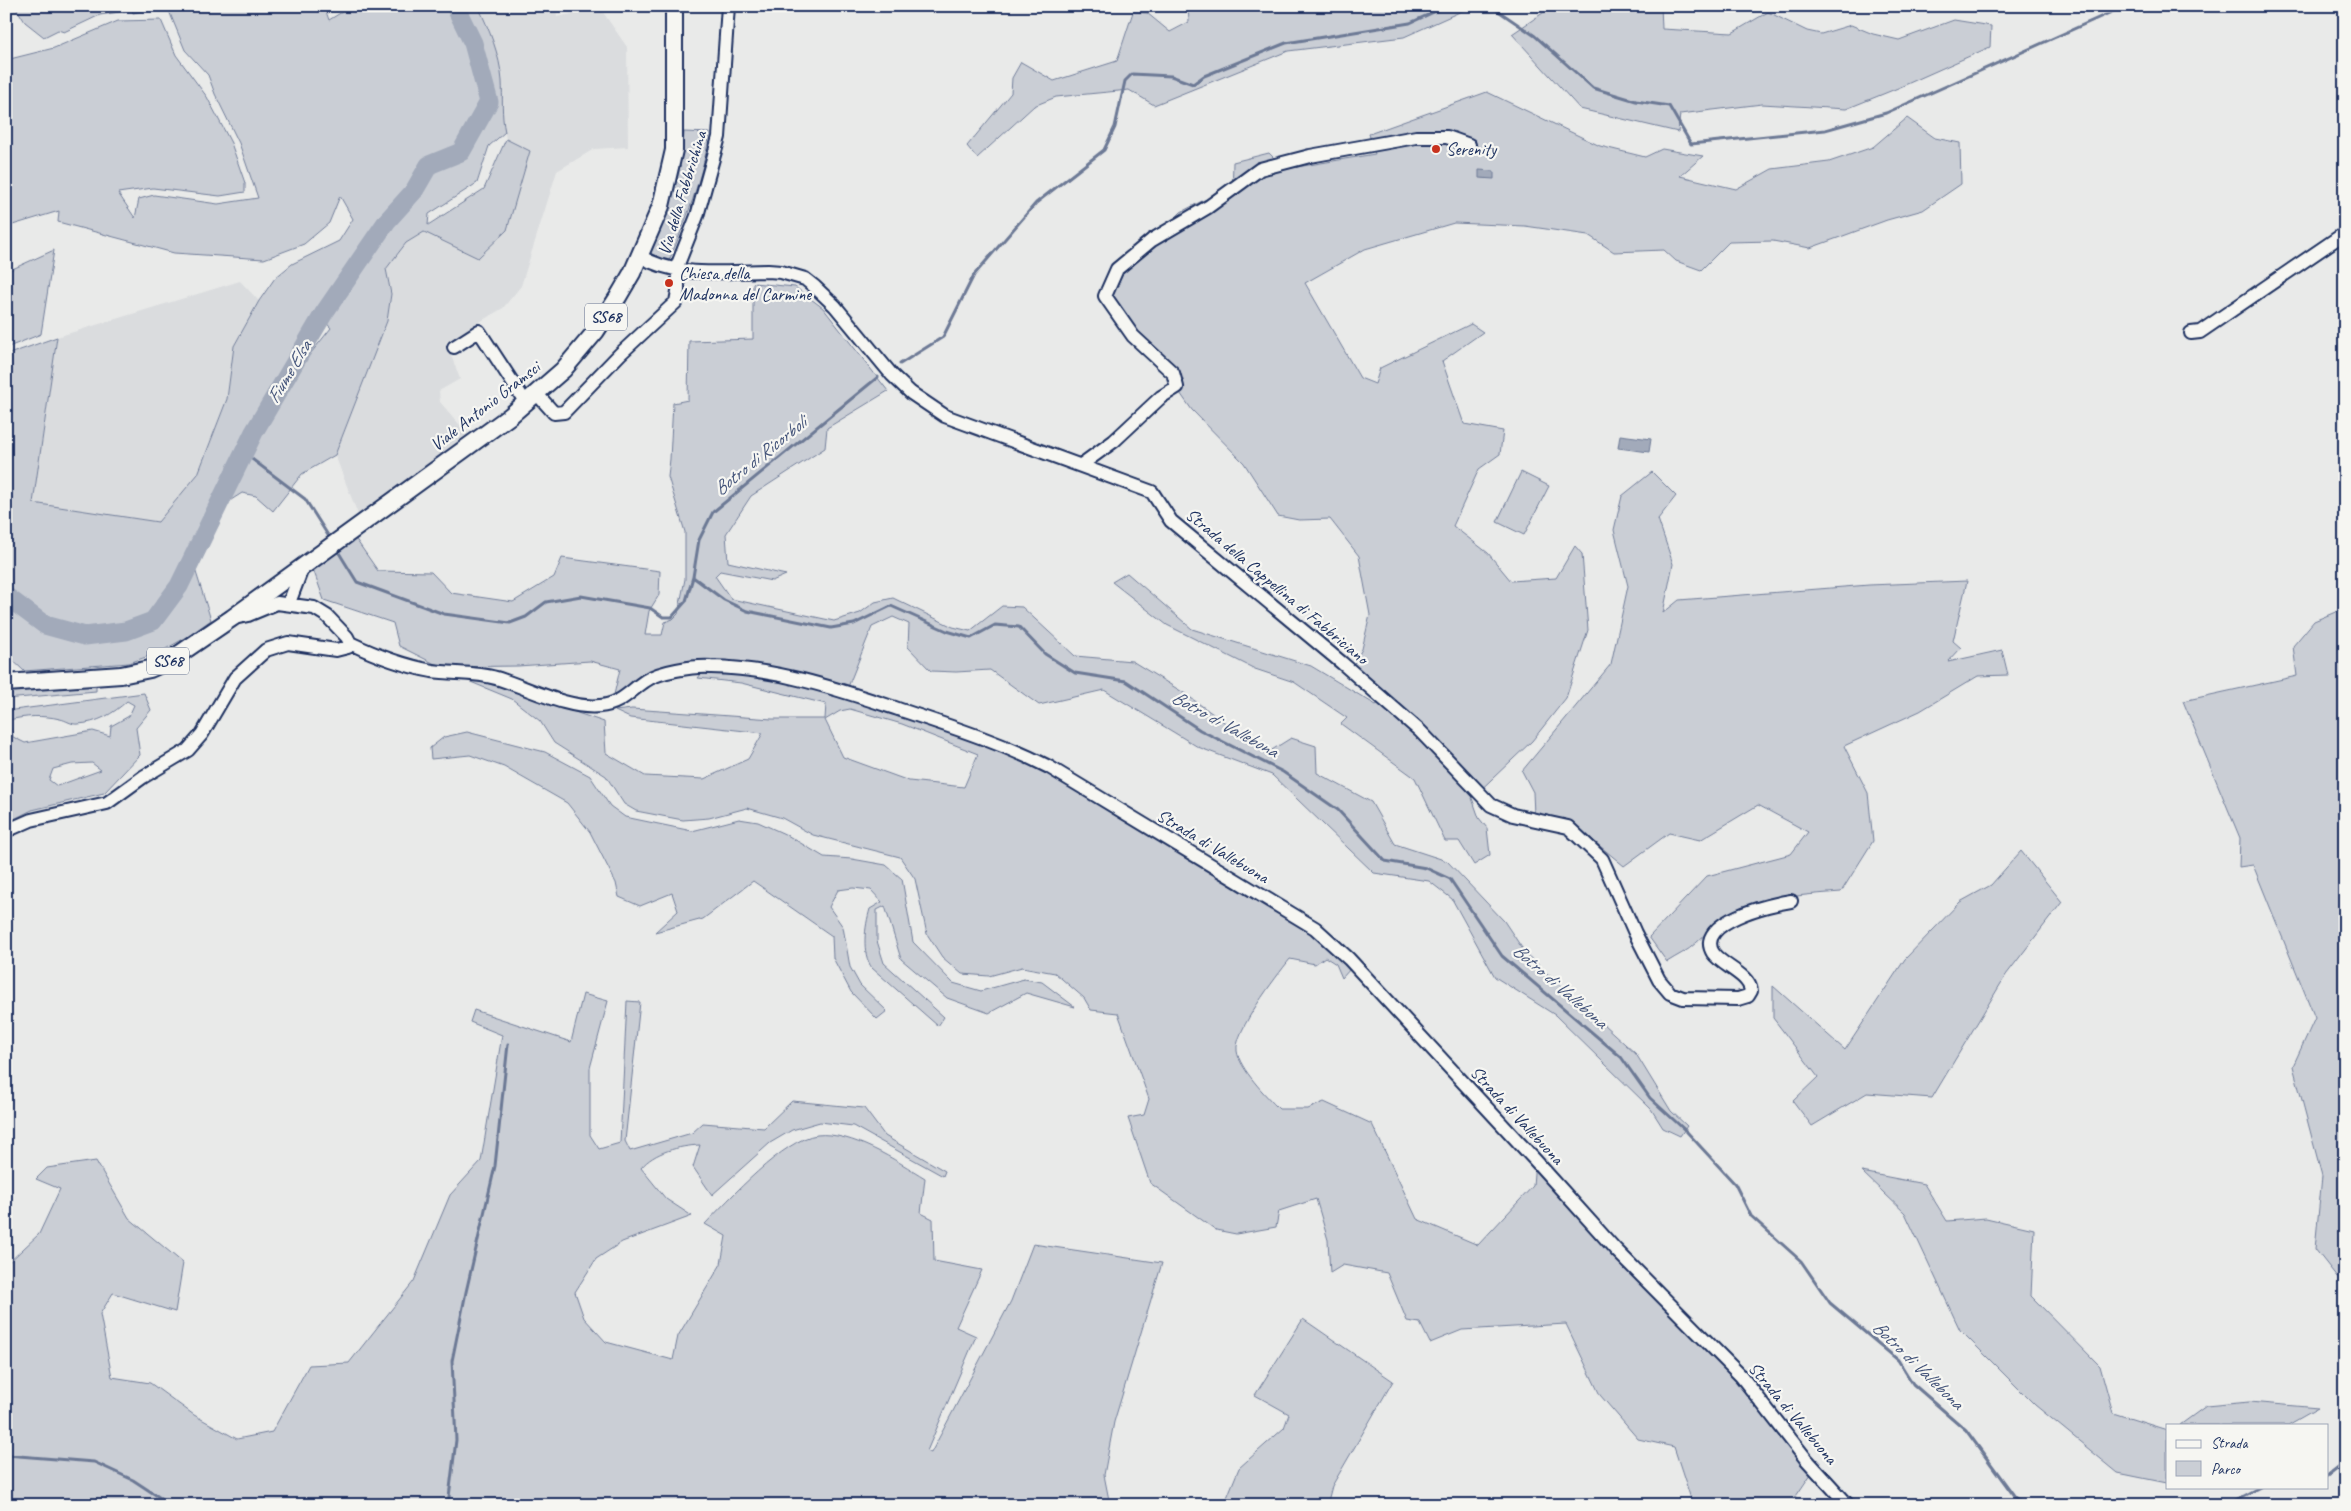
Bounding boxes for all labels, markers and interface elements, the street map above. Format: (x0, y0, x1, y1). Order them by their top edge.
street label: Via della Fabbrichina (653, 127, 712, 258)
place label: Serenity (1446, 138, 1498, 160)
marker: Serenity (1430, 143, 1442, 155)
place label: Chiesa della Madonna del Carmine (679, 262, 812, 305)
marker: Chiesa della Madonna del Carmine (663, 277, 675, 289)
road number: SS68 (585, 304, 627, 330)
water label: Fiume Elsa (261, 335, 318, 408)
street label: Viale Antonio Gramsci (426, 355, 546, 456)
water label: Botro di Ricorboli (709, 409, 815, 501)
street label: Strada della Cappellina di Fabbriciano (1181, 503, 1374, 670)
road number: SS68 (147, 648, 189, 674)
water label: Botro di Vallebona (1168, 685, 1284, 764)
street label: Strada di Vallebuona (1153, 804, 1275, 889)
water label: Botro di Vallebona (1508, 938, 1614, 1035)
street label: Strada di Vallebuona (1466, 1061, 1569, 1170)
water label: Botro di Vallebona (1867, 1315, 1970, 1416)
street label: Strada di Vallebuona (1744, 1357, 1843, 1470)
legend (2166, 1424, 2328, 1488)
text: Strada (2211, 1434, 2248, 1453)
text: Parco (2211, 1460, 2242, 1479)

